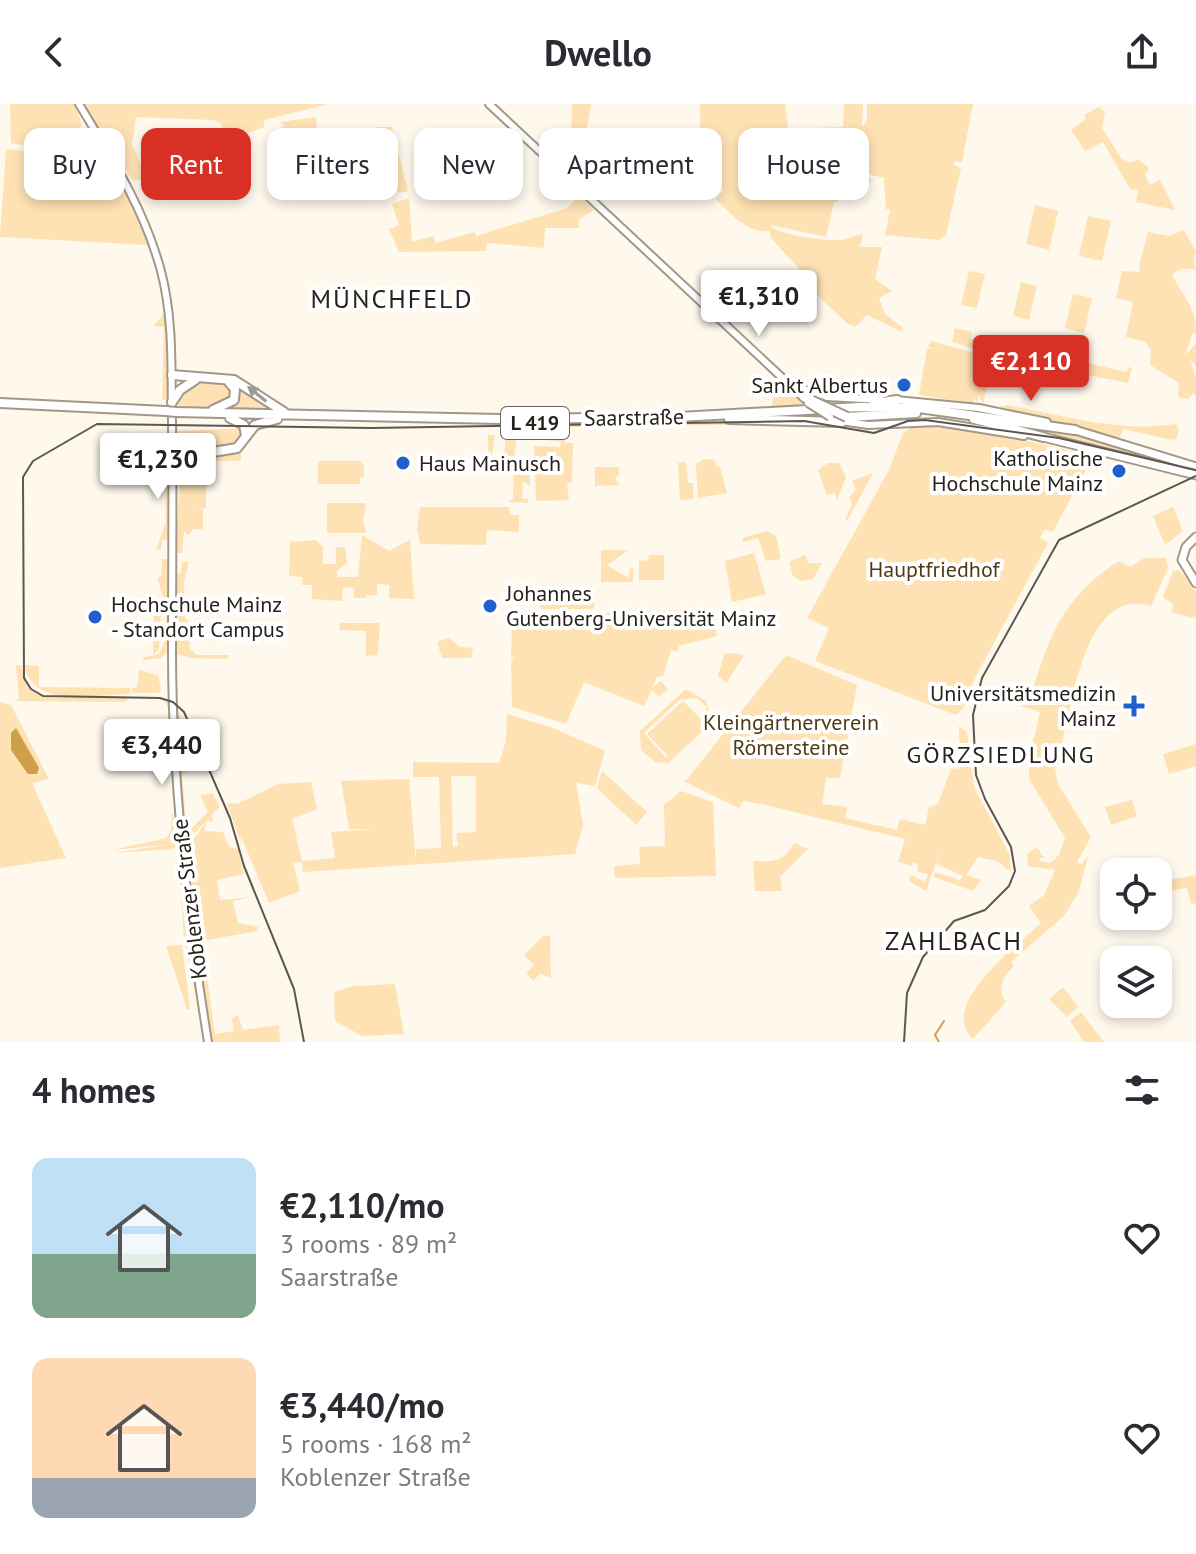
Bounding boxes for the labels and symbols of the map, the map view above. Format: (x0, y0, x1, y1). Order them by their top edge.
pin: €1,310 (694, 270, 824, 338)
district label: MÜNCHFELD (310, 282, 474, 315)
pin: €2,110 (966, 335, 1096, 403)
place label: Sankt Albertus (751, 371, 888, 399)
marker: Sankt Albertus (895, 376, 913, 394)
one-way arrow (247, 386, 267, 403)
street label: Saarstraße (584, 402, 684, 432)
road number: L 419 (501, 407, 569, 439)
pin: €1,230 (93, 433, 223, 501)
place label: Katholische Hochschule Mainz (932, 444, 1103, 497)
place label: Haus Mainusch (419, 449, 561, 477)
marker: Haus Mainusch (394, 454, 412, 472)
marker: Katholische Hochschule Mainz (1110, 462, 1128, 480)
park label: Hauptfriedhof (869, 555, 1000, 583)
place label: Johannes Gutenberg-Universität Mainz (505, 579, 776, 632)
place label: Hochschule Mainz - Standort Campus (111, 590, 284, 643)
marker: Johannes Gutenberg-Universität Mainz (481, 597, 499, 615)
marker: Hochschule Mainz - Standort Campus (86, 608, 104, 626)
place label: Universitätsmedizin Mainz (930, 679, 1116, 732)
marker: Universitätsmedizin Mainz (1123, 695, 1145, 717)
park label: Kleingärtnerverein Römersteine (703, 708, 879, 761)
pin: €3,440 (97, 719, 227, 787)
district label: GÖRZSIEDLUNG (906, 739, 1096, 770)
street label: Koblenzer Straße (165, 817, 213, 981)
district label: ZAHLBACH (885, 924, 1023, 957)

